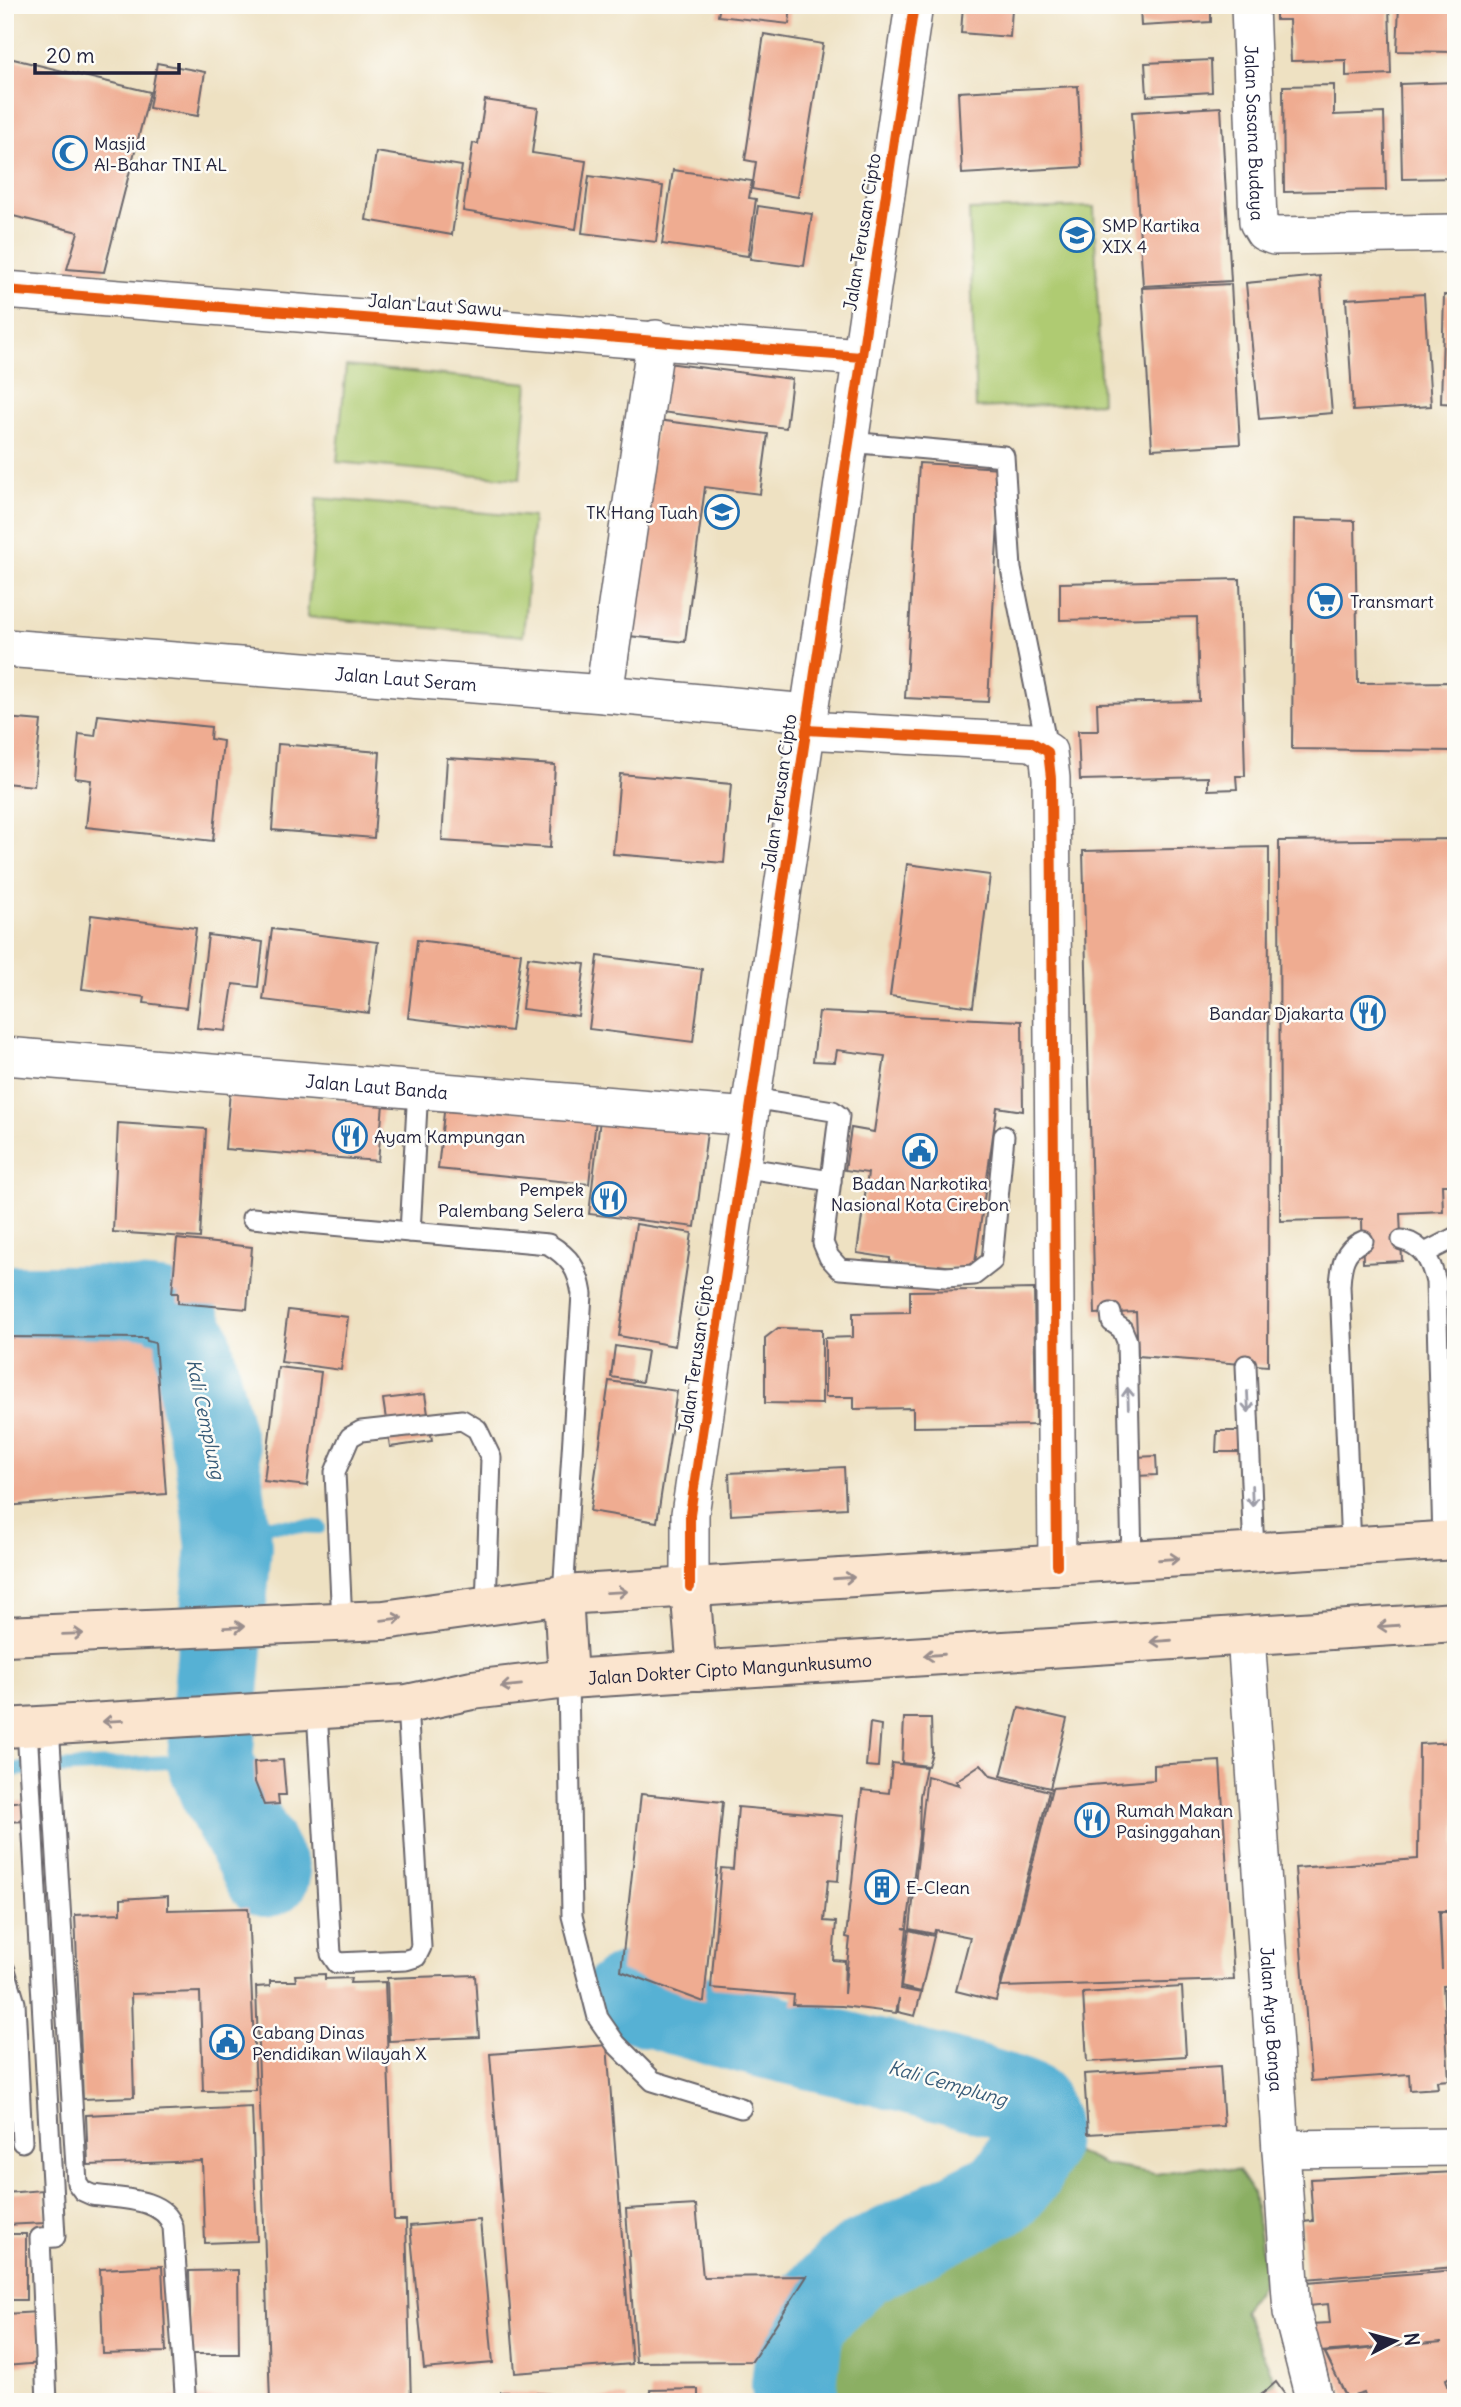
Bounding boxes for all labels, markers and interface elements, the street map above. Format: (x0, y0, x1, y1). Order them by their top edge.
scale bar (35, 32, 178, 76)
text: 20 m (46, 42, 95, 69)
street label: Jalan Sasana Budaya (1240, 45, 1269, 221)
place label: Masjid Al-Bahar TNI AL (94, 132, 227, 176)
mosque icon: Masjid Al-Bahar TNI AL (51, 134, 89, 172)
street label: Jalan Terusan Cipto (838, 151, 886, 313)
place label: SMP Kartika XIX 4 (1102, 214, 1200, 258)
school or university icon: SMP Kartika XIX 4 (1058, 216, 1096, 254)
street label: Jalan Laut Sawu (367, 289, 503, 321)
school or university icon: TK Hang Tuah (703, 493, 741, 531)
place label: TK Hang Tuah (586, 501, 698, 524)
supermarket icon: Transmart (1306, 582, 1344, 620)
place label: Transmart (1350, 590, 1434, 613)
street label: Jalan Laut Seram (334, 662, 478, 696)
street label: Jalan Terusan Cipto (757, 712, 801, 874)
restaurant icon: Bandar Djakarta (1349, 994, 1387, 1032)
place label: Bandar Djakarta (1209, 1002, 1344, 1025)
street label: Jalan Laut Banda (305, 1069, 449, 1104)
restaurant icon: Ayam Kampungan (331, 1117, 369, 1155)
place label: Ayam Kampungan (374, 1125, 525, 1148)
public building icon: Badan Narkotika Nasional Kota Cirebon (901, 1132, 939, 1170)
place label: Badan Narkotika Nasional Kota Cirebon (831, 1172, 1009, 1216)
place label: Pempek Palembang Selera (438, 1178, 584, 1222)
restaurant icon: Pempek Palembang Selera (590, 1180, 628, 1218)
street label: Jalan Terusan Cipto (674, 1273, 718, 1435)
water label: Kali Cemplung (182, 1357, 231, 1483)
one-way arrow (1122, 1387, 1135, 1410)
one-way arrow (1241, 1390, 1254, 1413)
one-way arrow (1245, 1484, 1258, 1507)
one-way arrow (1157, 1552, 1180, 1565)
one-way arrow (833, 1571, 855, 1584)
one-way arrow (606, 1585, 628, 1598)
one-way arrow (380, 1613, 402, 1626)
one-way arrow (223, 1620, 246, 1633)
one-way arrow (1377, 1620, 1399, 1633)
one-way arrow (62, 1627, 85, 1640)
one-way arrow (1150, 1635, 1172, 1648)
street label: Jalan Dokter Cipto Mangunkusumo (587, 1648, 873, 1689)
one-way arrow (922, 1649, 945, 1662)
one-way arrow (500, 1679, 523, 1692)
one-way arrow (102, 1715, 125, 1728)
place label: Rumah Makan Pasinggahan (1116, 1799, 1233, 1843)
restaurant icon: Rumah Makan Pasinggahan (1073, 1801, 1111, 1839)
building icon: E-Clean (863, 1868, 901, 1906)
place label: E-Clean (906, 1876, 970, 1899)
street label: Jalan Arya Banga (1256, 1946, 1288, 2092)
place label: Cabang Dinas Pendidikan Wilayah X (252, 2021, 427, 2065)
public building icon: Cabang Dinas Pendidikan Wilayah X (208, 2023, 246, 2061)
water label: Kali Cemplung (886, 2055, 1011, 2112)
north arrow (1360, 2306, 1430, 2376)
text: N (1399, 2331, 1425, 2347)

